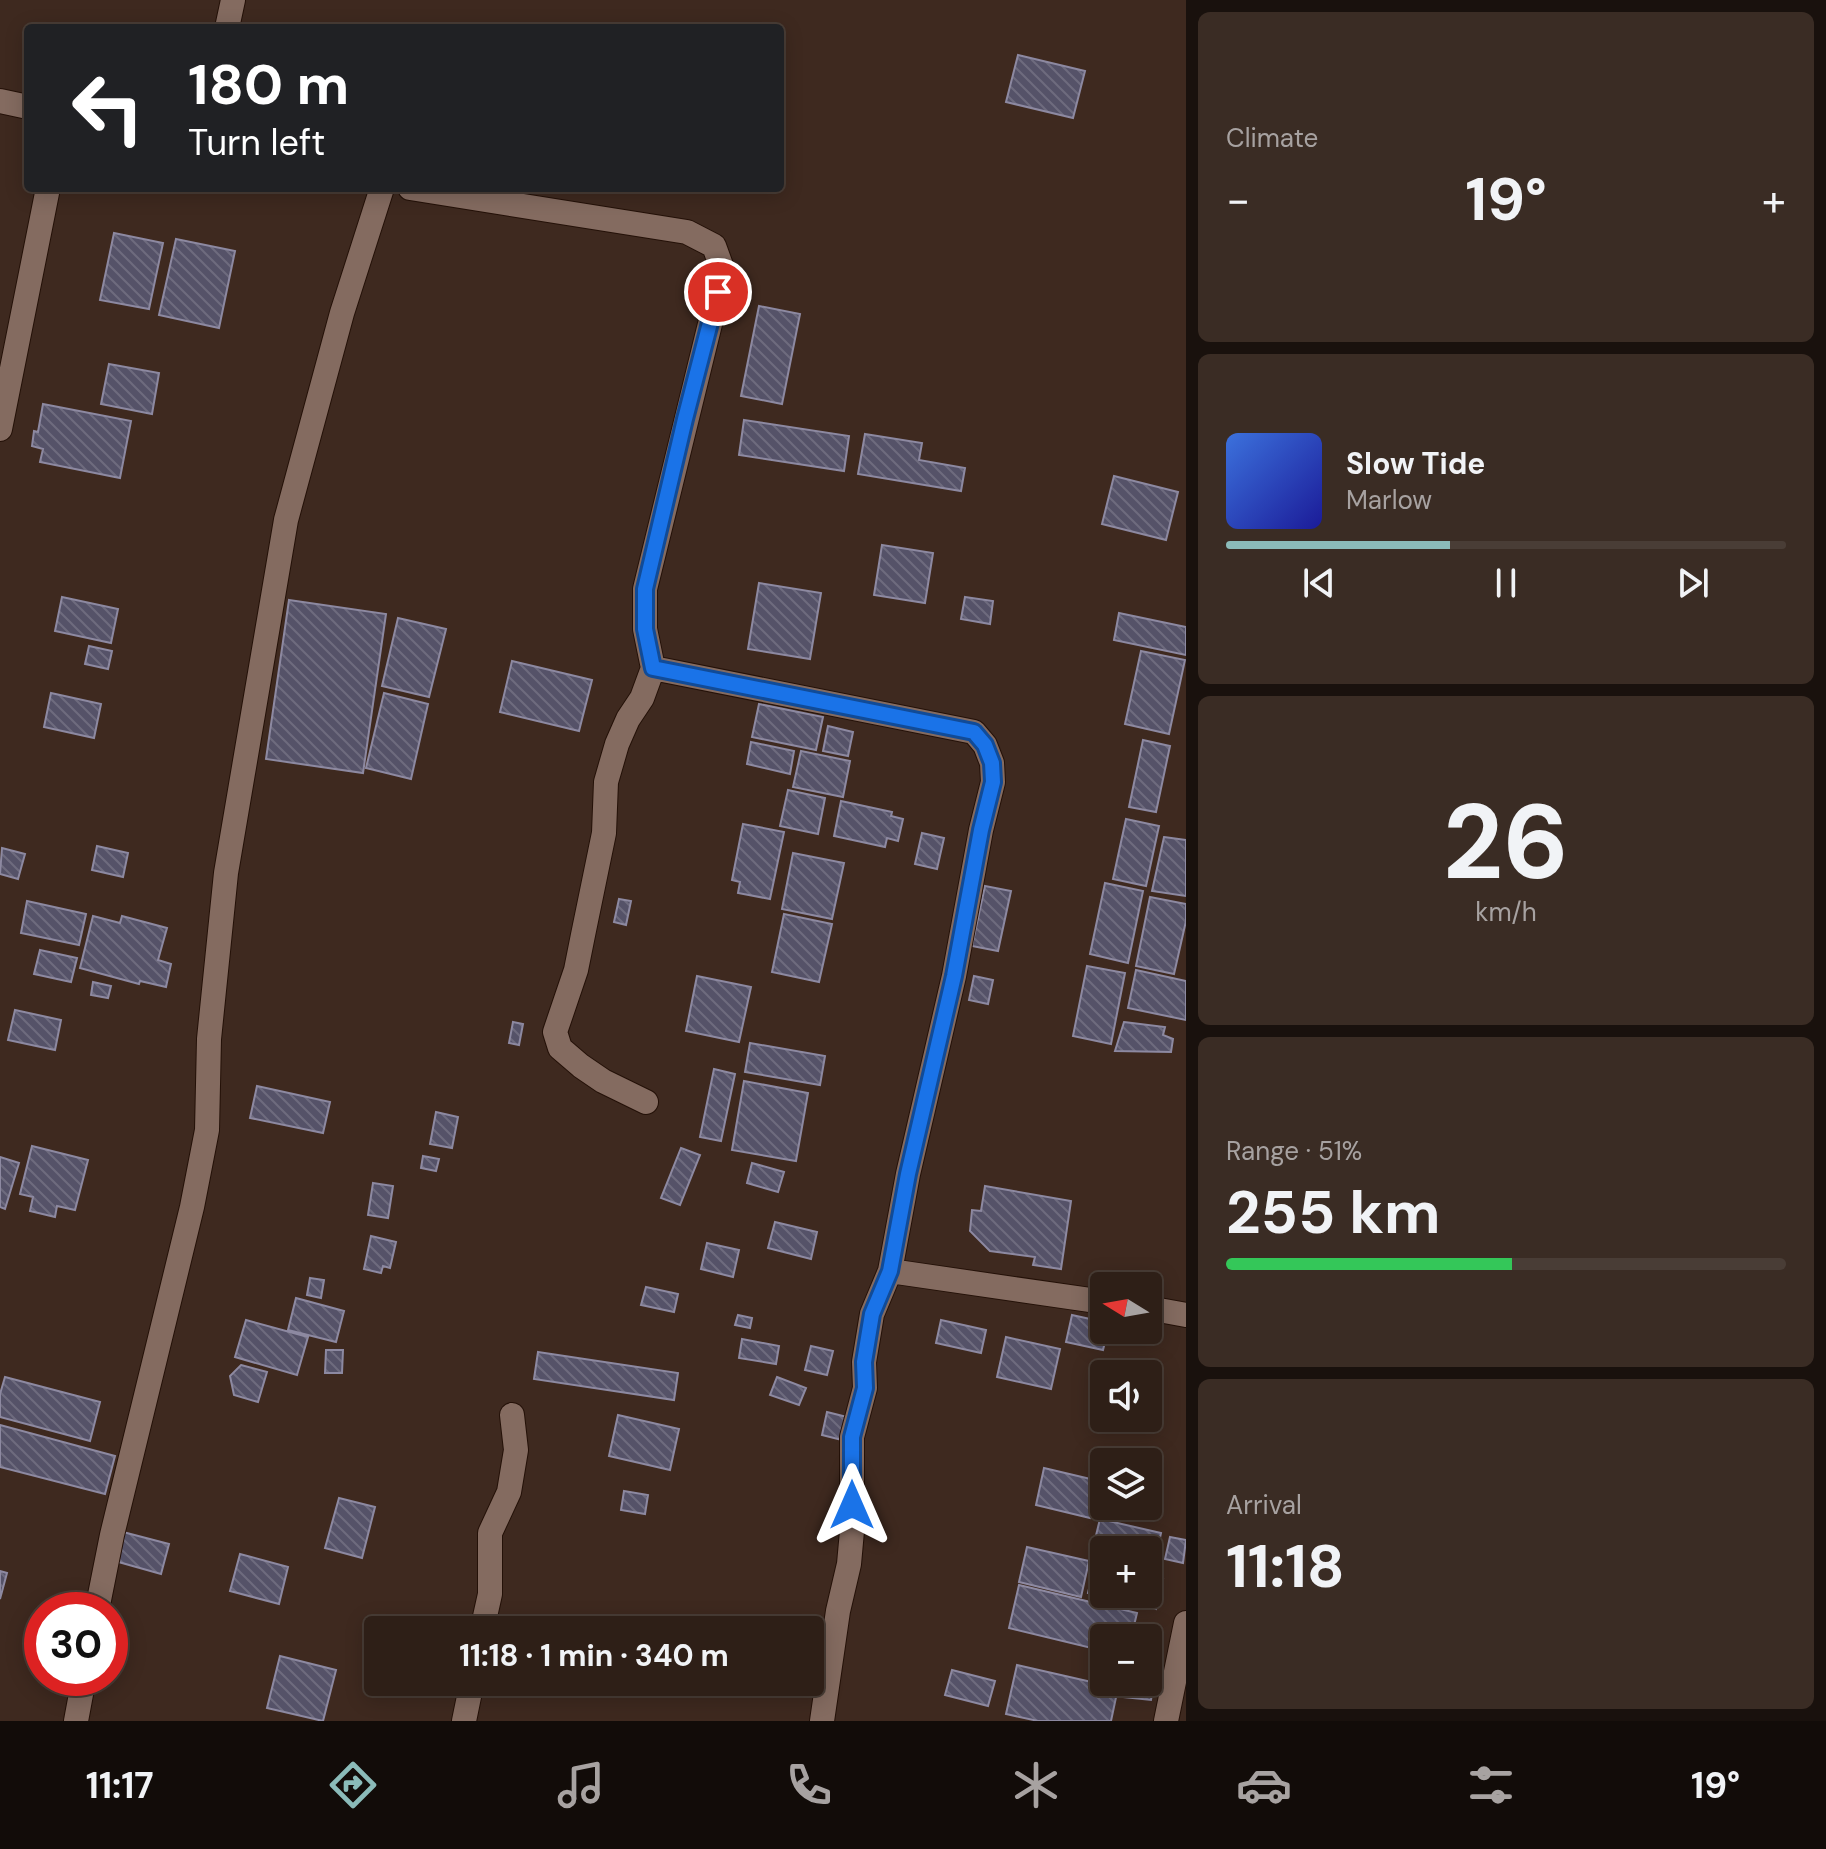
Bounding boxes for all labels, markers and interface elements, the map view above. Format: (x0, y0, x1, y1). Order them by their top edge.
text: 180 m (188, 48, 349, 121)
icon: left (56, 56, 160, 160)
text: Turn left (188, 119, 325, 166)
text: Climate (1226, 121, 1318, 155)
text: 19° (1465, 160, 1547, 239)
text: − (1226, 171, 1250, 229)
text: + (1762, 171, 1786, 229)
pin (684, 258, 752, 326)
icon: arrive (696, 270, 740, 314)
text: Slow Tide (1346, 444, 1485, 483)
text: Marlow (1346, 483, 1432, 517)
icon: previous (1297, 561, 1341, 605)
icon: pause (1484, 561, 1528, 605)
icon: next (1671, 561, 1715, 605)
text: 26 (1443, 775, 1569, 910)
text: km/h (1475, 895, 1537, 929)
text: Range · 51% (1226, 1134, 1362, 1168)
text: 255 km (1226, 1173, 1441, 1252)
north arrow (1090, 1272, 1162, 1344)
map controls (1090, 1272, 1162, 1696)
button: sound (1090, 1360, 1162, 1432)
button: layers (1090, 1448, 1162, 1520)
position arrow (810, 1463, 894, 1547)
text: Arrival (1226, 1488, 1302, 1522)
text: 11:18 (1226, 1527, 1345, 1606)
button: + (1090, 1536, 1162, 1608)
speed limit sign: 30 (24, 1592, 128, 1696)
button: − (1090, 1624, 1162, 1696)
text: 11:18 · 1 min · 340 m (459, 1636, 729, 1675)
icon: directions (325, 1757, 381, 1813)
icon: music (553, 1757, 609, 1813)
icon: phone (781, 1757, 837, 1813)
icon: climate (1008, 1757, 1064, 1813)
icon: car (1236, 1757, 1292, 1813)
icon: filters (1463, 1757, 1519, 1813)
text: 11:17 (86, 1762, 154, 1809)
text: 19° (1691, 1762, 1740, 1809)

